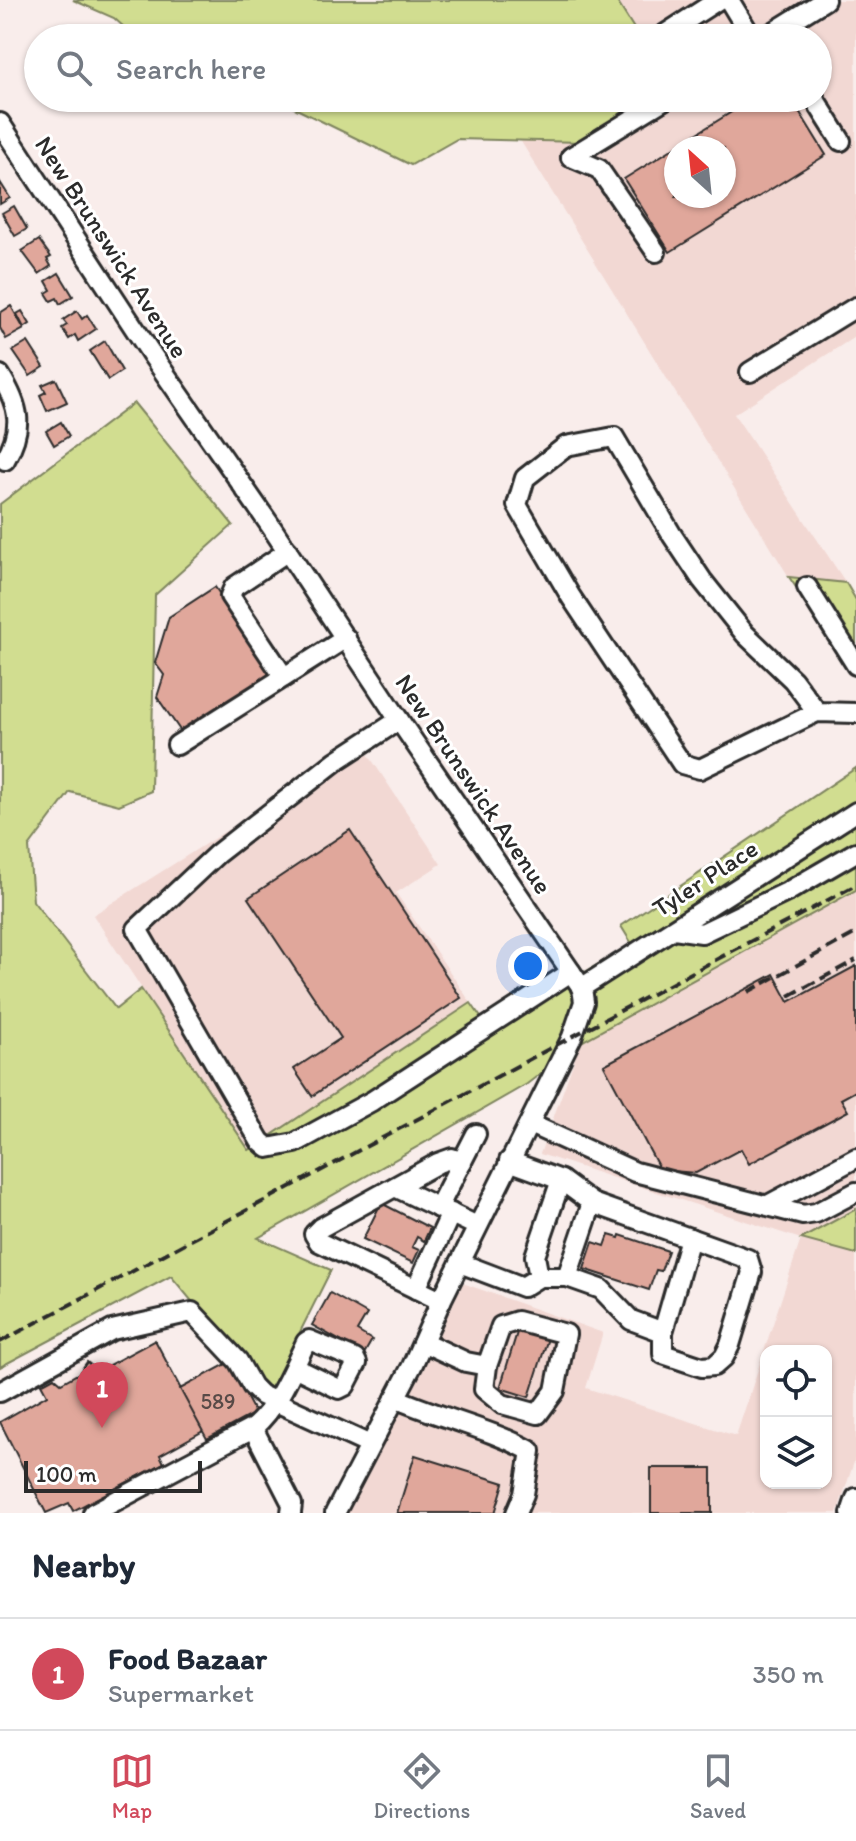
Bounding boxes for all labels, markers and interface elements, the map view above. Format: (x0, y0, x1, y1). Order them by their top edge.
search box (24, 24, 832, 112)
icon: search (52, 46, 96, 90)
text: Search here (116, 50, 266, 87)
street label: New Brunswick Avenue (28, 130, 196, 364)
north arrow (664, 136, 736, 208)
street label: New Brunswick Avenue (388, 668, 560, 900)
street label: Tyler Place (646, 832, 764, 924)
your location (508, 946, 548, 986)
map controls (760, 1345, 832, 1489)
button: locate (760, 1345, 832, 1417)
pin: 1 (76, 1362, 128, 1428)
house number: 589 (200, 1388, 236, 1415)
button: layers (760, 1417, 832, 1489)
scale bar (24, 1457, 202, 1493)
text: 100 m (36, 1461, 97, 1488)
text: Nearby (32, 1545, 135, 1586)
text: Food Bazaar (108, 1640, 267, 1677)
text: 1 (52, 1658, 64, 1690)
text: 350 m (752, 1658, 824, 1690)
text: Supermarket (108, 1677, 254, 1709)
tab: Map (110, 1749, 154, 1824)
tab: Directions (374, 1749, 470, 1824)
tab: Saved (690, 1749, 746, 1824)

